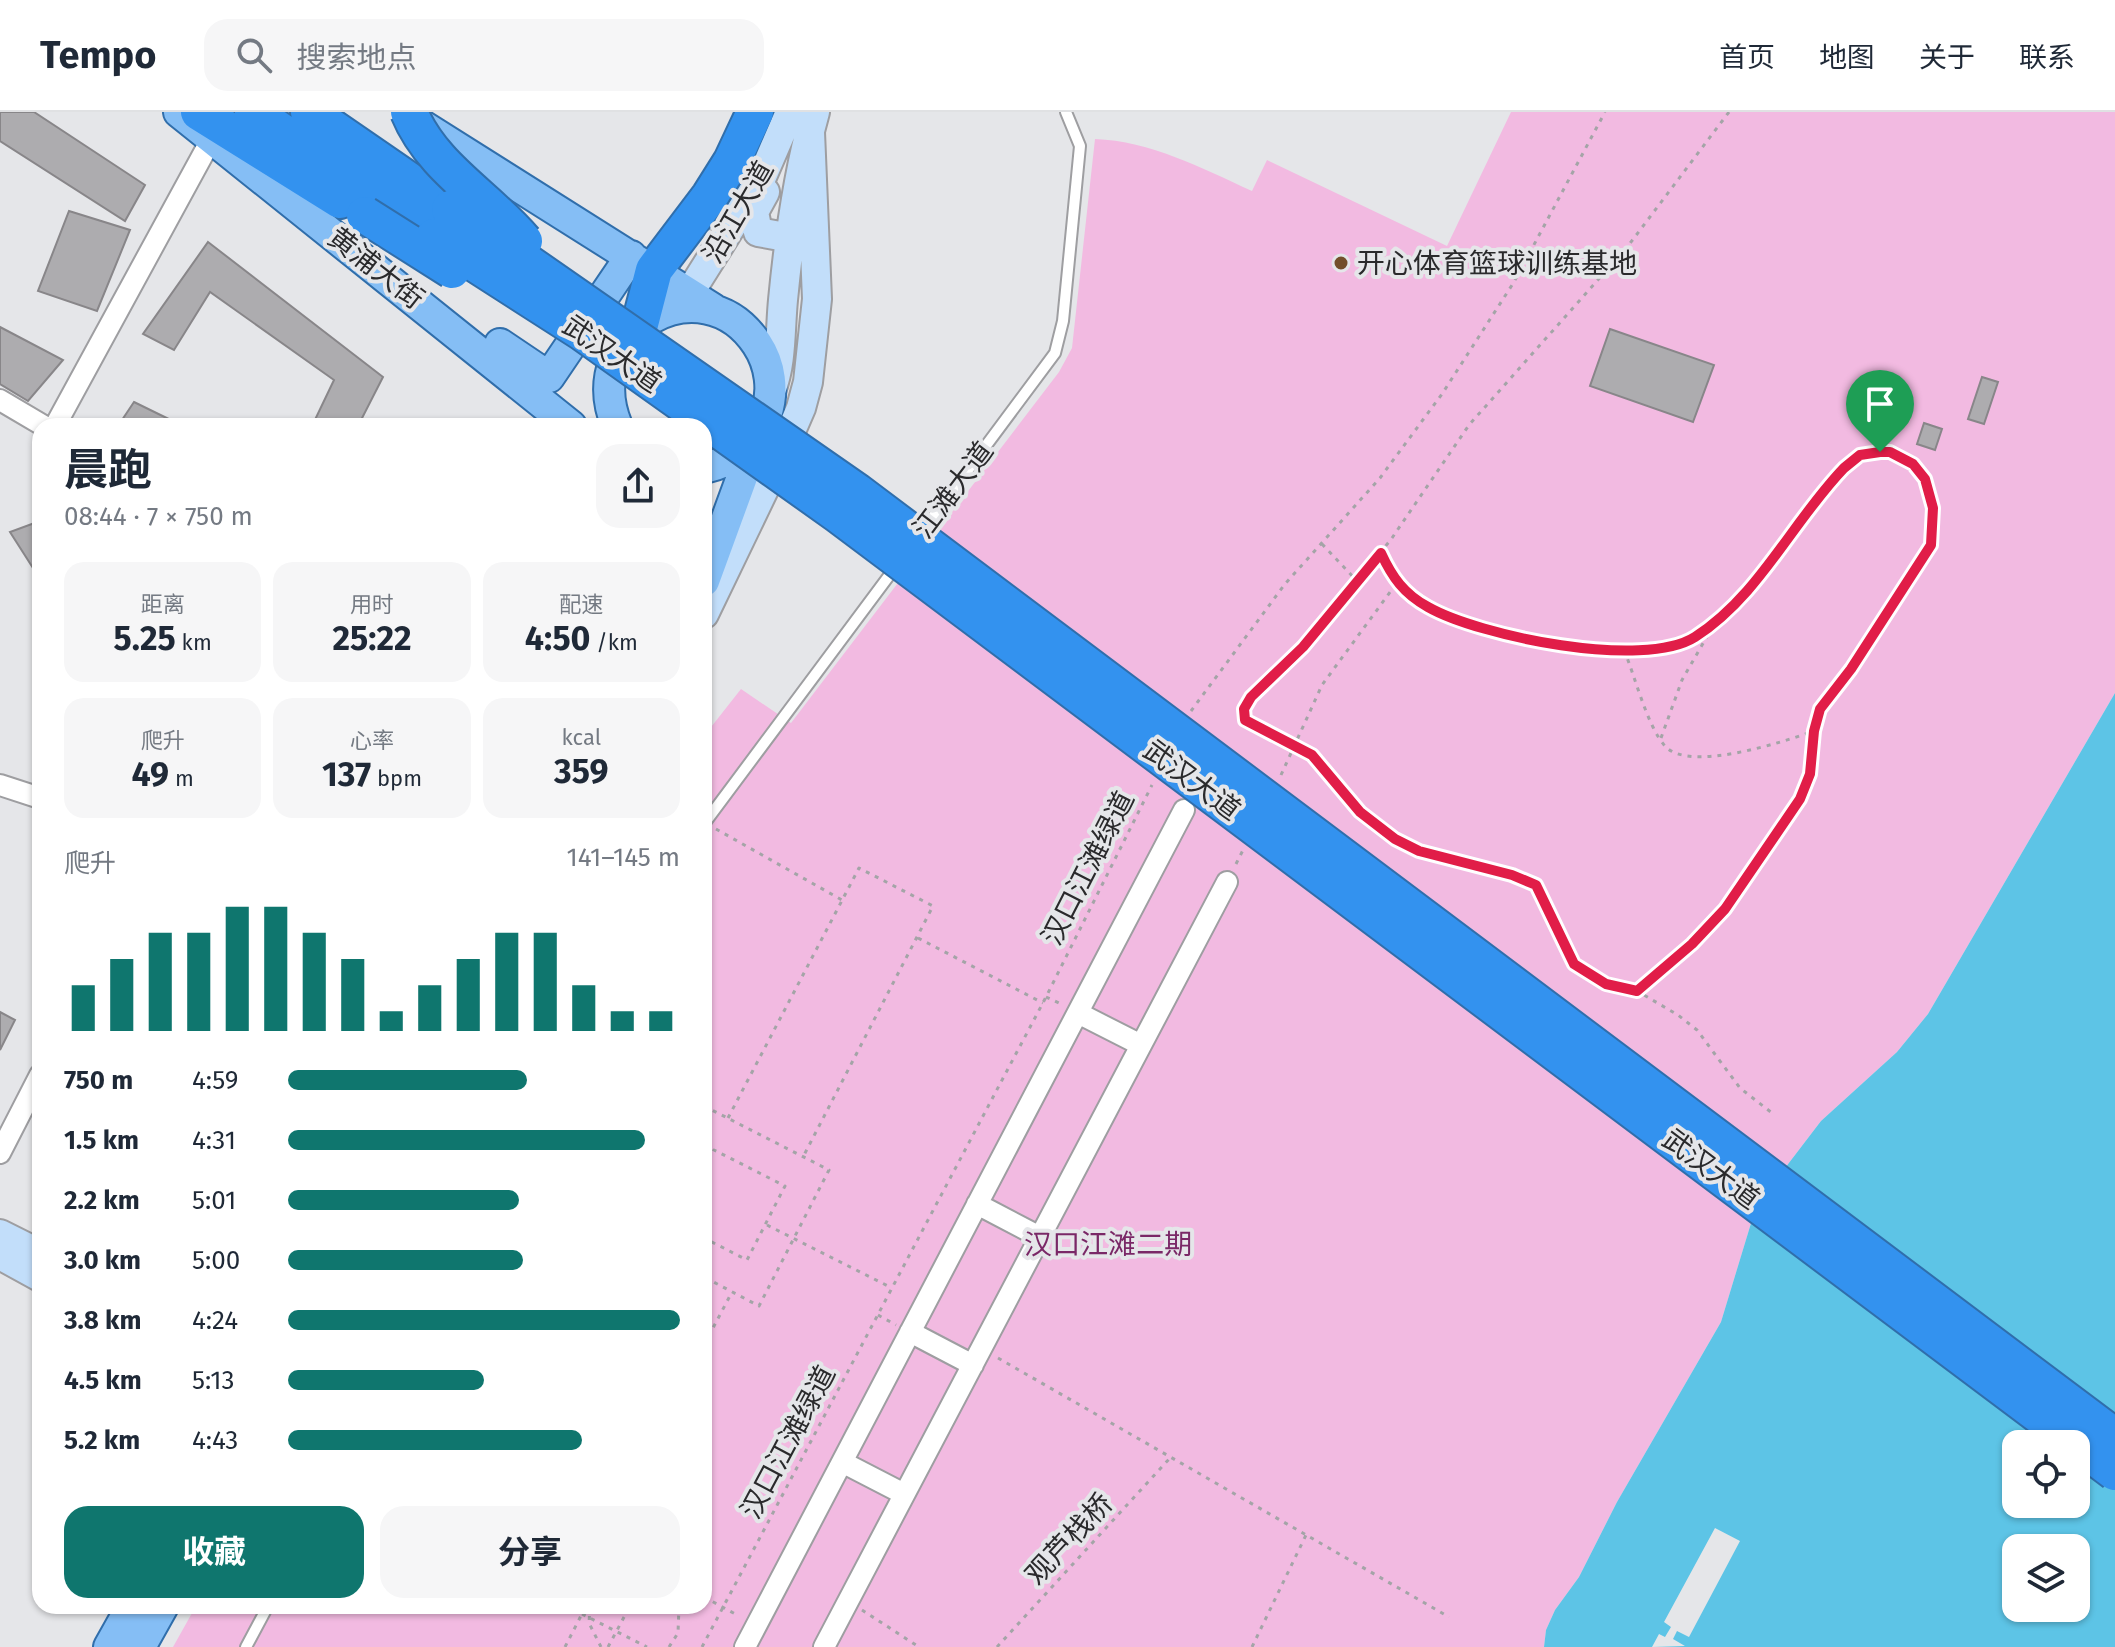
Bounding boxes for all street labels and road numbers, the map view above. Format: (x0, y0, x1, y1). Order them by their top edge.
street label: 沿江大道 (696, 155, 780, 269)
street label: 黄浦大街 (322, 221, 430, 315)
street label: 武汉大道 (557, 308, 667, 400)
street label: 江滩大道 (906, 435, 1000, 545)
street label: 武汉大道 (1137, 733, 1247, 827)
street label: 汉口江滩绿道 (1035, 786, 1141, 950)
street label: 武汉大道 (1656, 1122, 1766, 1216)
street label: 汉口江滩绿道 (734, 1360, 842, 1524)
street label: 观芦栈桥 (1019, 1487, 1119, 1591)

